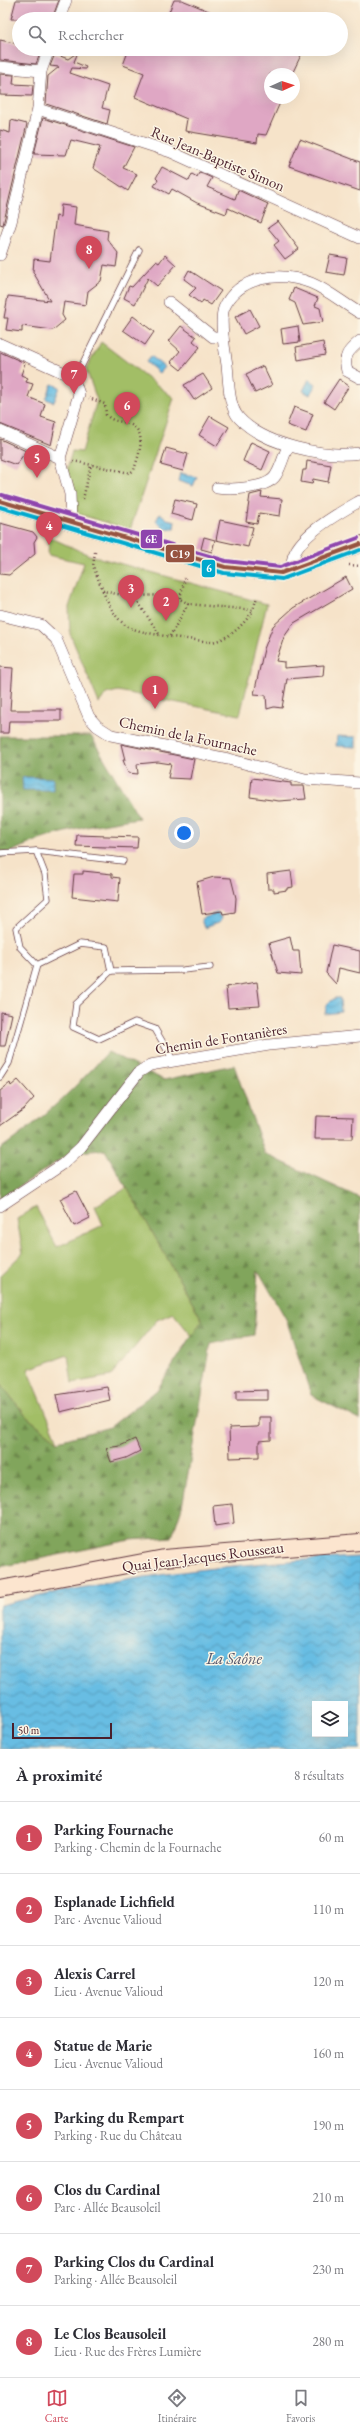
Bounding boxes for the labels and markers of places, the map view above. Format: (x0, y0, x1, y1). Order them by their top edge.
pin: 8 (76, 236, 102, 269)
pin: 7 (61, 361, 87, 394)
pin: 6 (114, 392, 140, 425)
pin: 5 (24, 445, 50, 478)
pin: 4 (36, 512, 62, 545)
pin: 3 (118, 575, 144, 608)
pin: 2 (153, 588, 179, 621)
pin: 1 (142, 676, 168, 709)

